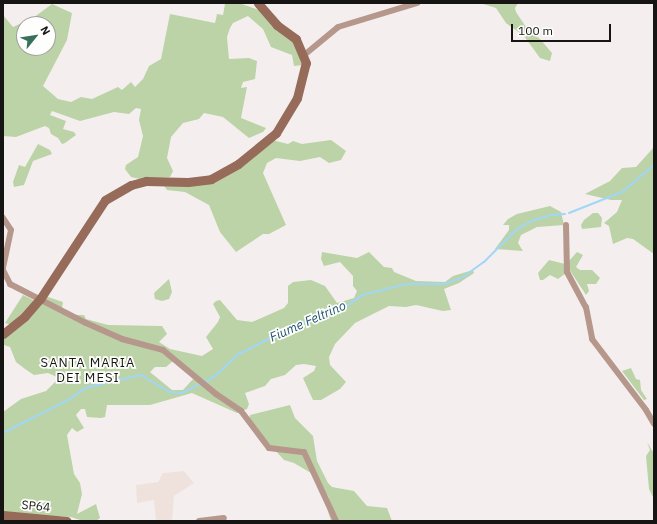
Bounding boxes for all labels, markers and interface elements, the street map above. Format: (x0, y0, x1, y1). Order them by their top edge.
north arrow (16, 16, 56, 56)
scale bar (513, 16, 613, 42)
text: 100 m (518, 23, 553, 38)
text: N (37, 24, 54, 37)
water label: Fiume Feltrino (267, 298, 349, 346)
district label: SANTA MARIA DEI MESI (41, 356, 135, 387)
street label: SP64 (21, 498, 51, 514)

